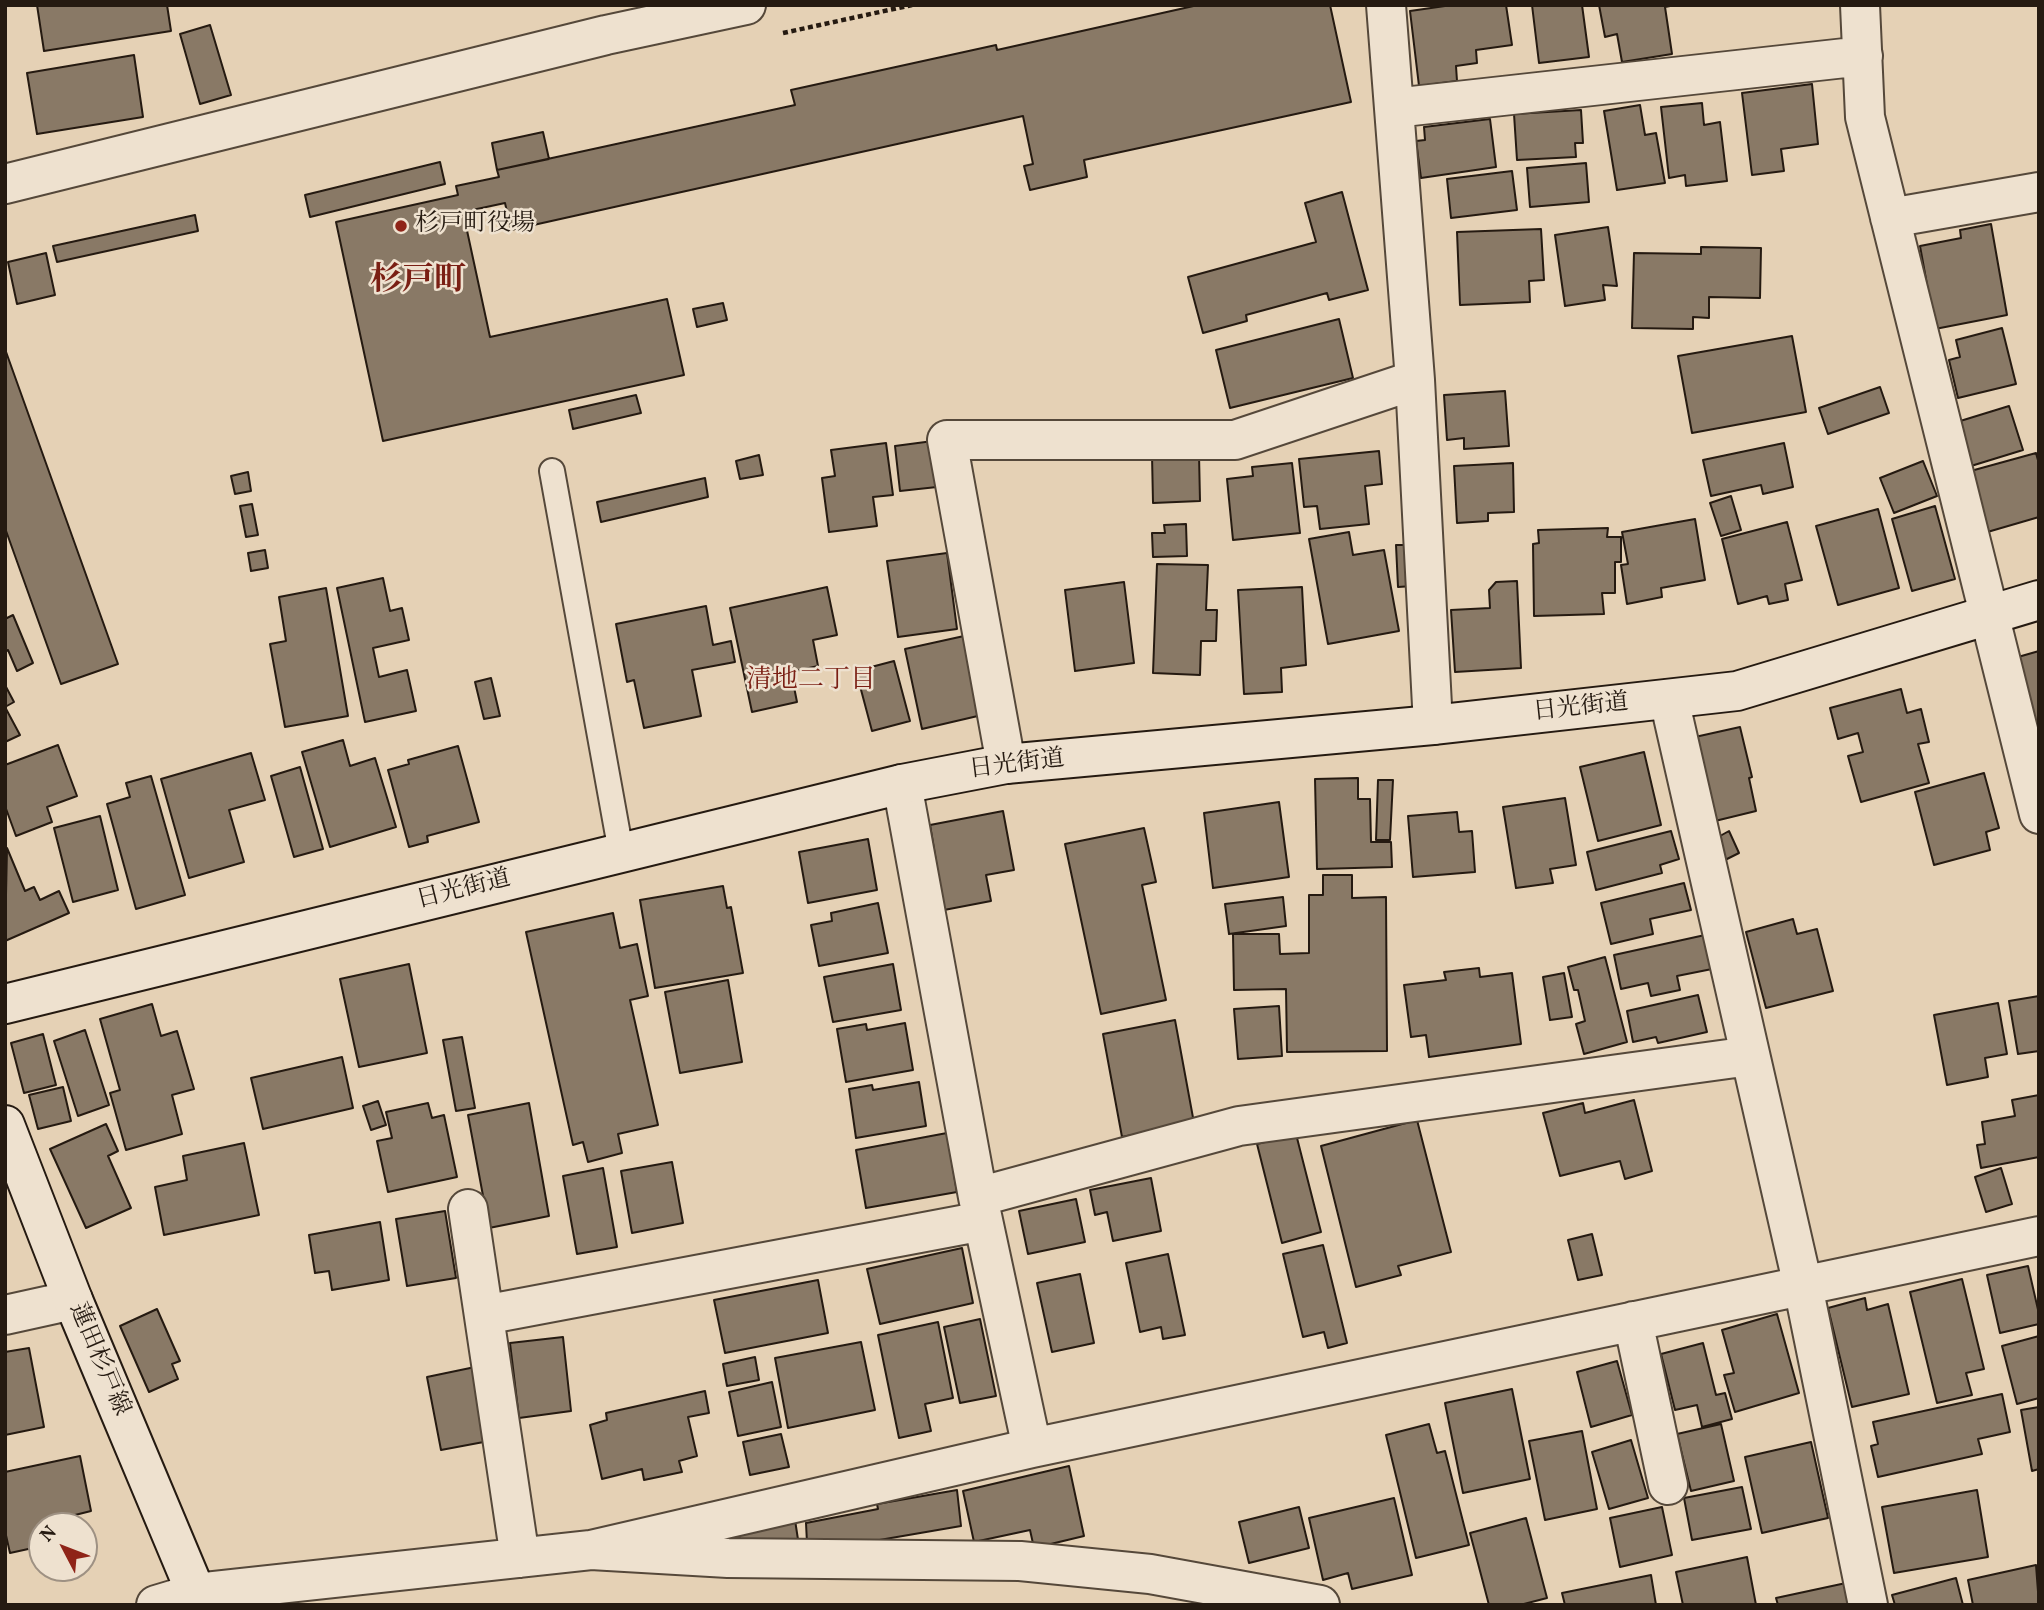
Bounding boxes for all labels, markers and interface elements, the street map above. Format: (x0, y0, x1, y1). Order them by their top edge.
place label: 杉戸町役場 (415, 212, 535, 240)
marker: 杉戸町役場 (393, 218, 409, 234)
district label: 杉戸町 (370, 264, 466, 302)
district label: 清地二丁目 (746, 666, 876, 698)
street label: 日光街道 (1532, 690, 1630, 728)
street label: 日光街道 (968, 746, 1066, 786)
street label: 日光街道 (414, 865, 514, 917)
street label: 蓮田杉戸線 (61, 1299, 135, 1421)
north arrow (28, 1512, 98, 1582)
text: N (35, 1520, 63, 1548)

